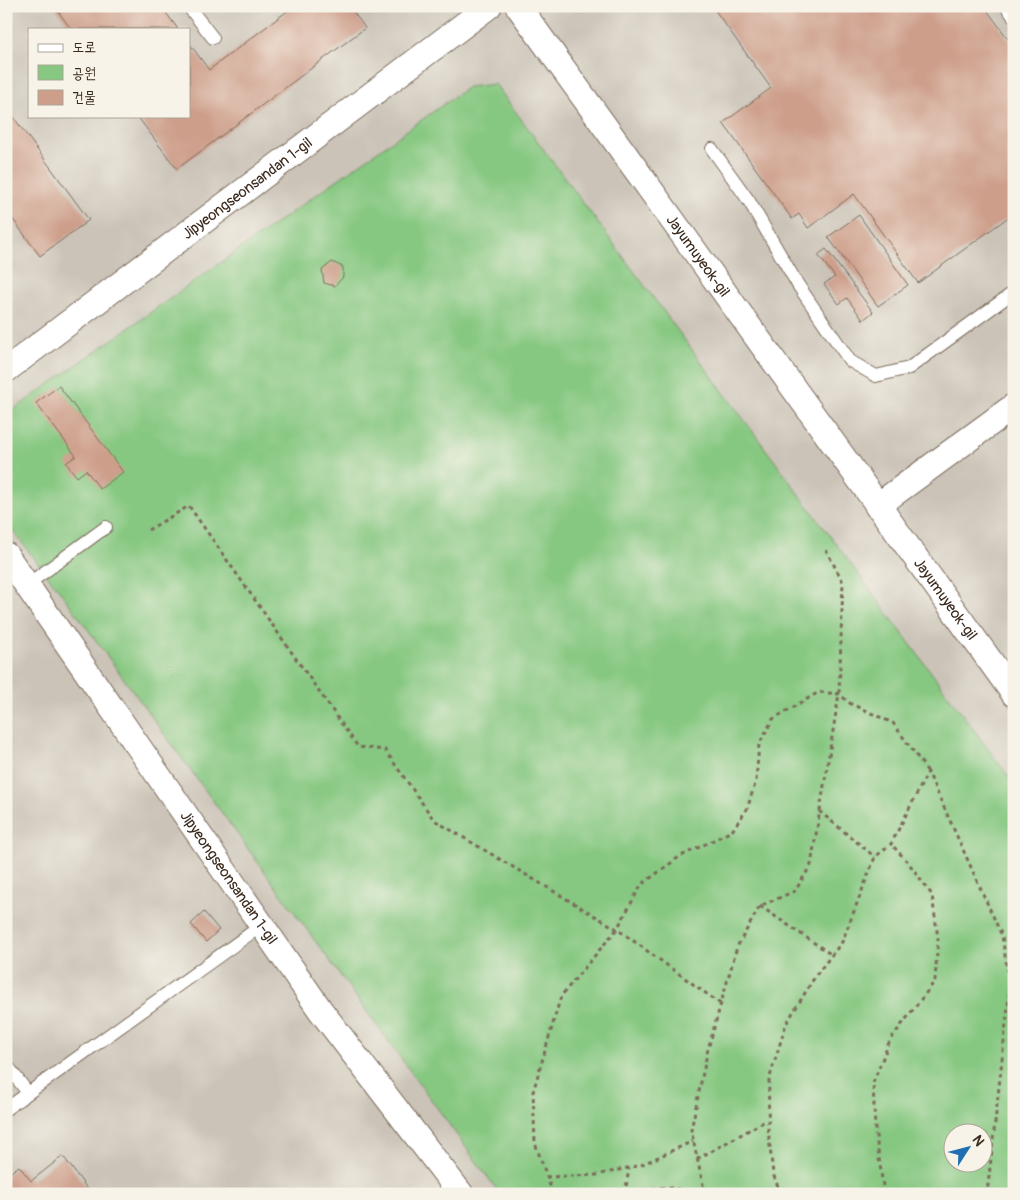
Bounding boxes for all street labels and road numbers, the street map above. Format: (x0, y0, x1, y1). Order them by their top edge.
street label: Jipyeongseonsandan 1-gil (178, 133, 316, 243)
street label: Jayumuyeok-gil (662, 211, 734, 301)
street label: Jayumuyeok-gil (909, 554, 981, 644)
street label: Jipyeongseonsandan 1-gil (176, 807, 282, 948)

